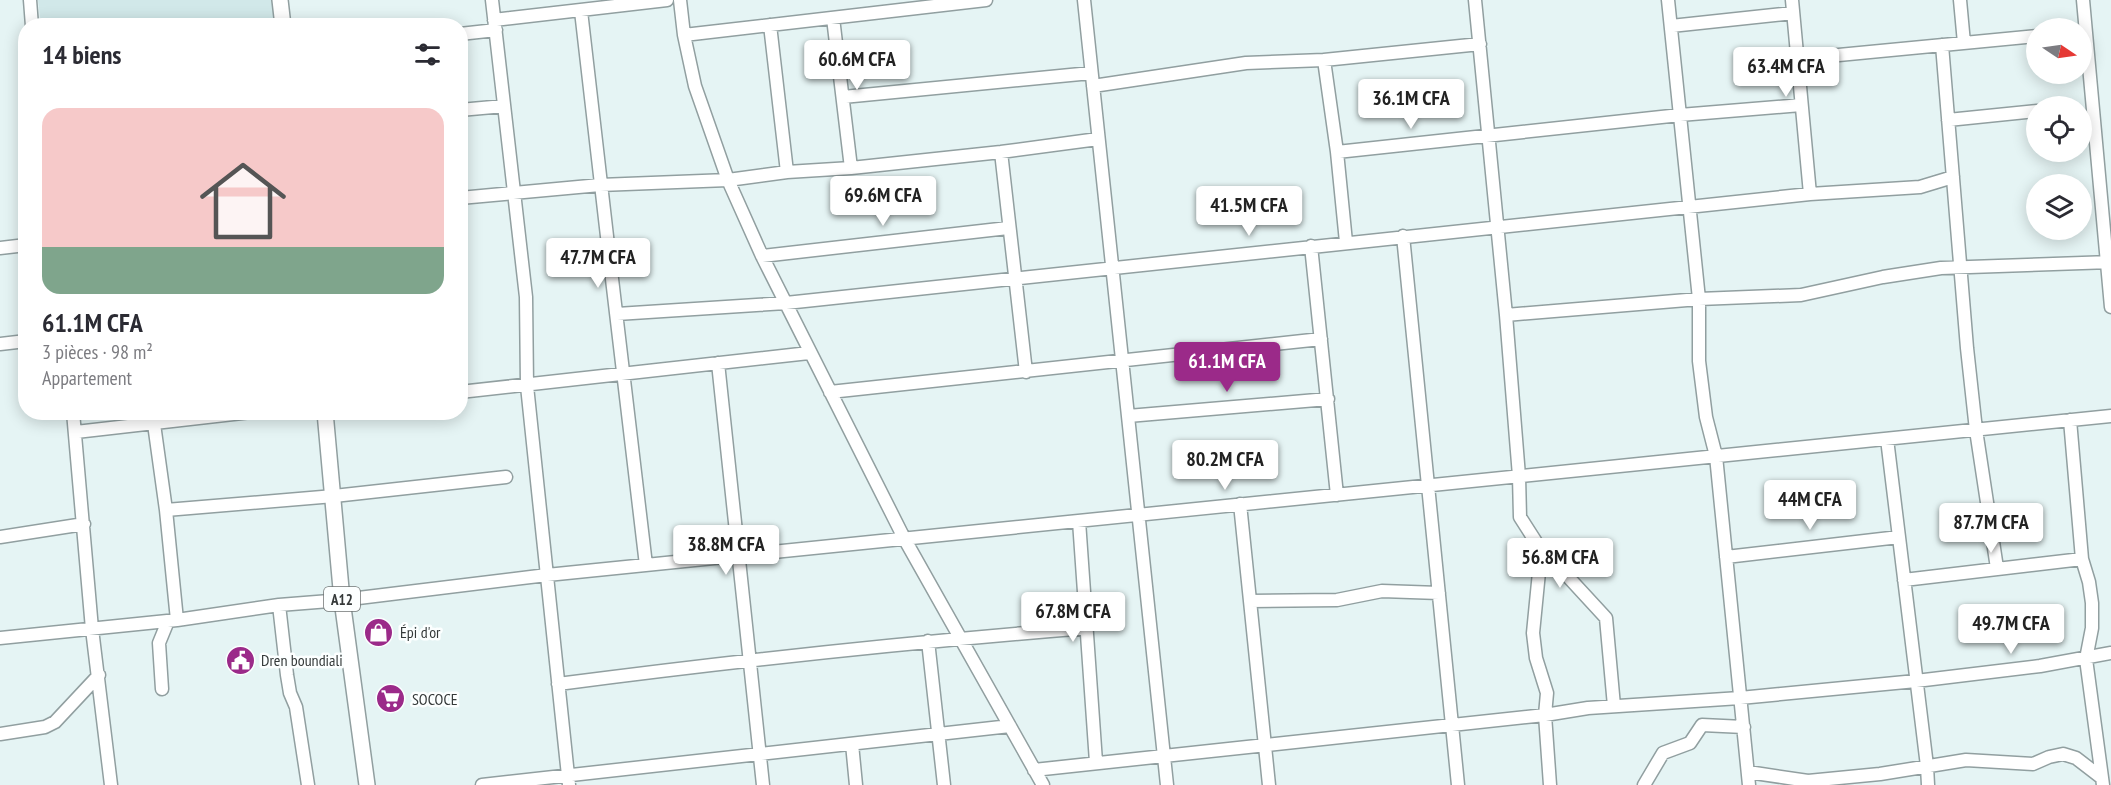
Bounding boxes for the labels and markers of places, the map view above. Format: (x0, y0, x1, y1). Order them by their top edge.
pin: 60.6M CFA (788, 40, 926, 91)
pin: 63.4M CFA (1717, 47, 1855, 98)
pin: 36.1M CFA (1342, 79, 1480, 130)
pin: 69.6M CFA (814, 176, 952, 227)
pin: 41.5M CFA (1180, 186, 1318, 237)
pin: 47.7M CFA (529, 238, 667, 289)
pin: 61.1M CFA (1158, 342, 1296, 393)
pin: 80.2M CFA (1156, 440, 1294, 491)
pin: 44M CFA (1755, 480, 1865, 531)
pin: 87.7M CFA (1922, 503, 2060, 554)
pin: 38.8M CFA (657, 525, 795, 576)
pin: 56.8M CFA (1491, 538, 1629, 589)
pin: 67.8M CFA (1004, 592, 1142, 643)
pin: 49.7M CFA (1942, 604, 2080, 655)
shop icon: Épi d'or (363, 616, 395, 648)
place label: Épi d'or (400, 622, 441, 642)
public building icon: Dren boundiali (224, 644, 256, 676)
place label: Dren boundiali (261, 650, 343, 670)
supermarket icon: SOCOCE (375, 683, 407, 715)
place label: SOCOCE (412, 689, 458, 709)

